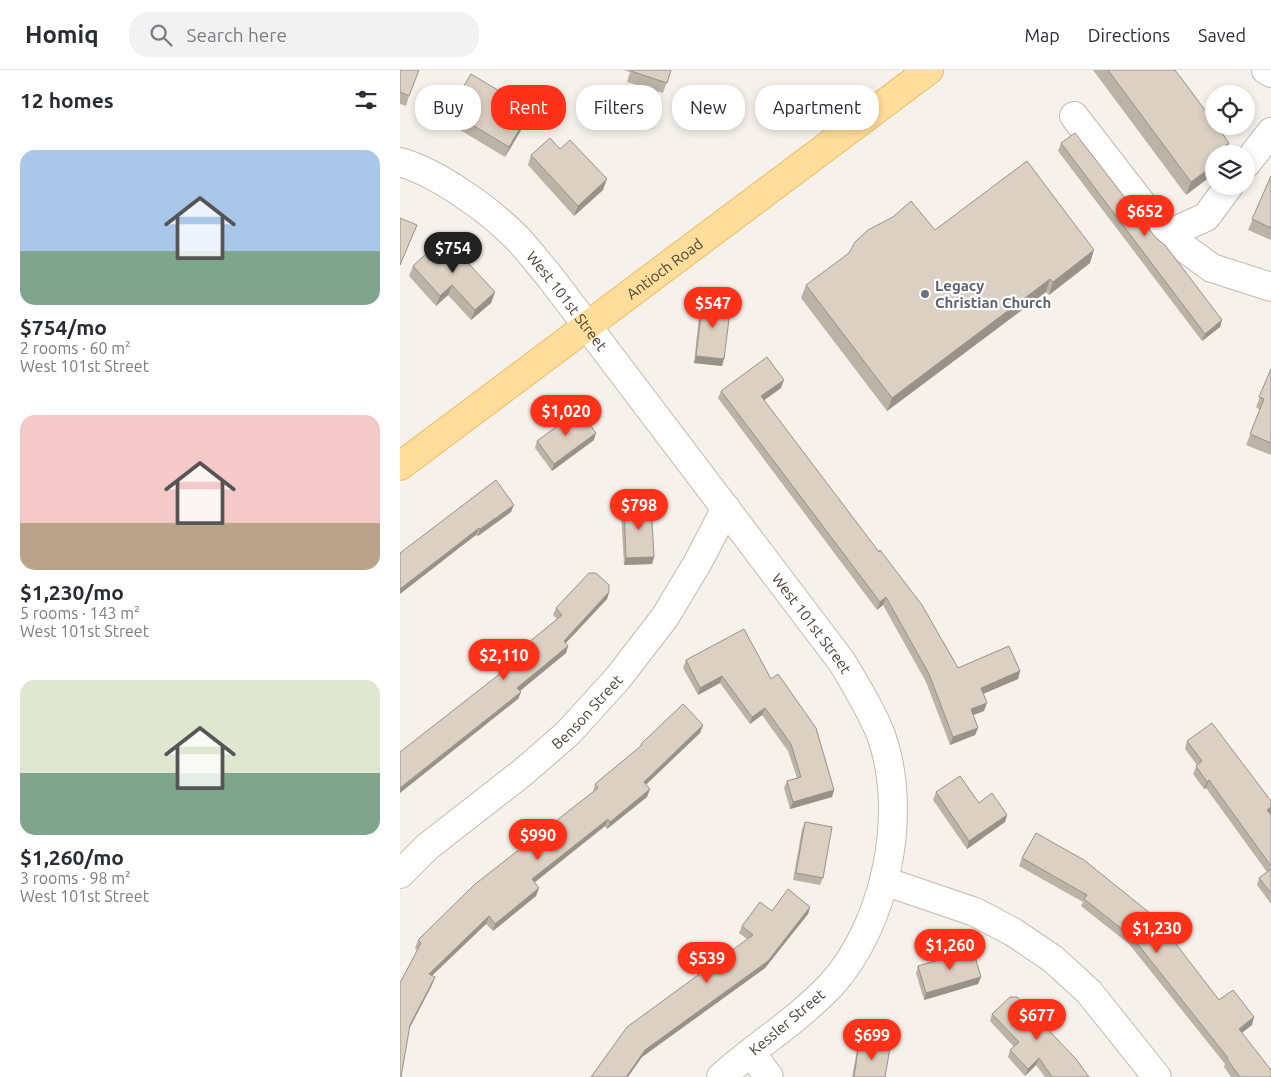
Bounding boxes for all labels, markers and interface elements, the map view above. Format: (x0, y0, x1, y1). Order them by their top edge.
search box (129, 12, 479, 57)
text: Homiq (25, 21, 99, 48)
icon: search (147, 21, 175, 49)
text: Search here (187, 24, 287, 46)
text: Map (1024, 25, 1060, 45)
text: Directions (1088, 25, 1170, 45)
text: Saved (1198, 25, 1246, 45)
chip: Buy (415, 85, 481, 130)
chip: Rent (491, 85, 566, 130)
chip: Filters (576, 85, 662, 130)
chip: New (672, 85, 745, 130)
chip: Apartment (755, 85, 879, 130)
map controls (1205, 85, 1255, 195)
button: locate (1205, 85, 1255, 135)
icon: filters (352, 86, 380, 114)
text: 12 homes (20, 88, 114, 112)
button: layers (1205, 145, 1255, 195)
icon: home (155, 183, 245, 273)
pin: $652 (1115, 194, 1175, 237)
text: $652 (1127, 202, 1163, 220)
pin: $754 (423, 232, 483, 274)
street label: Antioch Road (623, 234, 705, 302)
text: $754 (435, 239, 471, 257)
street label: West 101st Street (524, 247, 611, 354)
place label: Legacy Christian Church (935, 277, 1051, 311)
pin: $547 (683, 286, 743, 329)
marker: Legacy Christian Church (919, 288, 931, 300)
text: $547 (695, 294, 731, 312)
text: $754/mo (20, 315, 107, 339)
text: 2 rooms · 60 m² (20, 339, 131, 357)
text: West 101st Street (20, 357, 149, 375)
pin: $1,020 (525, 394, 607, 437)
text: $1,020 (541, 402, 591, 420)
icon: home (155, 448, 245, 538)
pin: $798 (609, 488, 669, 531)
text: $798 (621, 496, 657, 514)
street label: West 101st Street (769, 570, 855, 676)
text: $1,230/mo (20, 580, 124, 604)
text: 5 rooms · 143 m² (20, 604, 140, 622)
text: West 101st Street (20, 622, 149, 640)
pin: $2,110 (463, 638, 545, 681)
text: $2,110 (479, 646, 529, 664)
street label: Benson Street (548, 671, 626, 752)
icon: home (155, 713, 245, 803)
pin: $990 (508, 818, 568, 861)
text: $990 (520, 826, 556, 844)
text: $1,260/mo (20, 845, 124, 869)
text: 3 rooms · 98 m² (20, 869, 131, 887)
text: West 101st Street (20, 887, 149, 905)
pin: $1,230 (1116, 912, 1198, 954)
text: $1,230 (1132, 919, 1182, 937)
pin: $1,260 (909, 928, 991, 971)
text: $1,260 (925, 936, 975, 954)
pin: $539 (677, 942, 737, 984)
text: $539 (689, 949, 725, 967)
street label: Kessler Street (746, 985, 828, 1059)
pin: $677 (1007, 998, 1067, 1041)
text: $677 (1019, 1006, 1055, 1024)
pin: $699 (842, 1018, 902, 1061)
text: $699 (854, 1026, 890, 1044)

